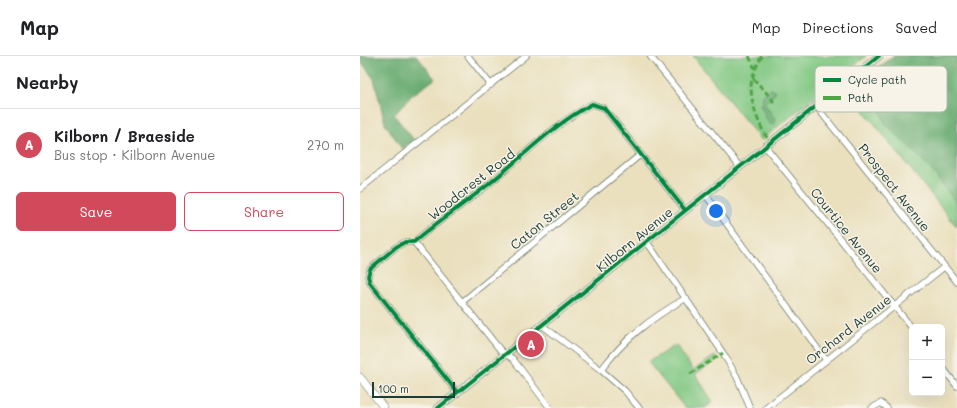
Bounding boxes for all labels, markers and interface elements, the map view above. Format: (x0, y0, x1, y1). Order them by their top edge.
text: Map (20, 15, 59, 40)
text: Map (752, 18, 780, 37)
text: Directions (802, 18, 873, 37)
text: Saved (895, 18, 937, 37)
legend (815, 66, 947, 112)
text: Nearby (16, 71, 78, 93)
text: Cycle path (848, 72, 906, 87)
text: Path (848, 90, 873, 105)
text: Kilborn / Braeside (54, 126, 195, 146)
text: A (24, 136, 34, 153)
text: 270 m (307, 136, 344, 153)
street label: Prospect Avenue (855, 140, 935, 234)
street label: Woodcrest Road (424, 145, 518, 223)
text: Bus stop · Kilborn Avenue (54, 146, 215, 163)
street label: Courtice Avenue (807, 184, 887, 276)
street label: Caton Street (506, 187, 582, 253)
button: Save (16, 192, 176, 231)
button: Share (184, 192, 344, 231)
your location (706, 201, 726, 221)
street label: Kilborn Avenue (592, 203, 676, 275)
street label: Orchard Avenue (802, 290, 894, 368)
map controls (909, 324, 945, 396)
button: + (909, 324, 945, 360)
pin: A (518, 329, 544, 359)
button: − (909, 360, 945, 396)
scale bar (372, 380, 455, 399)
text: 100 m (378, 381, 409, 396)

